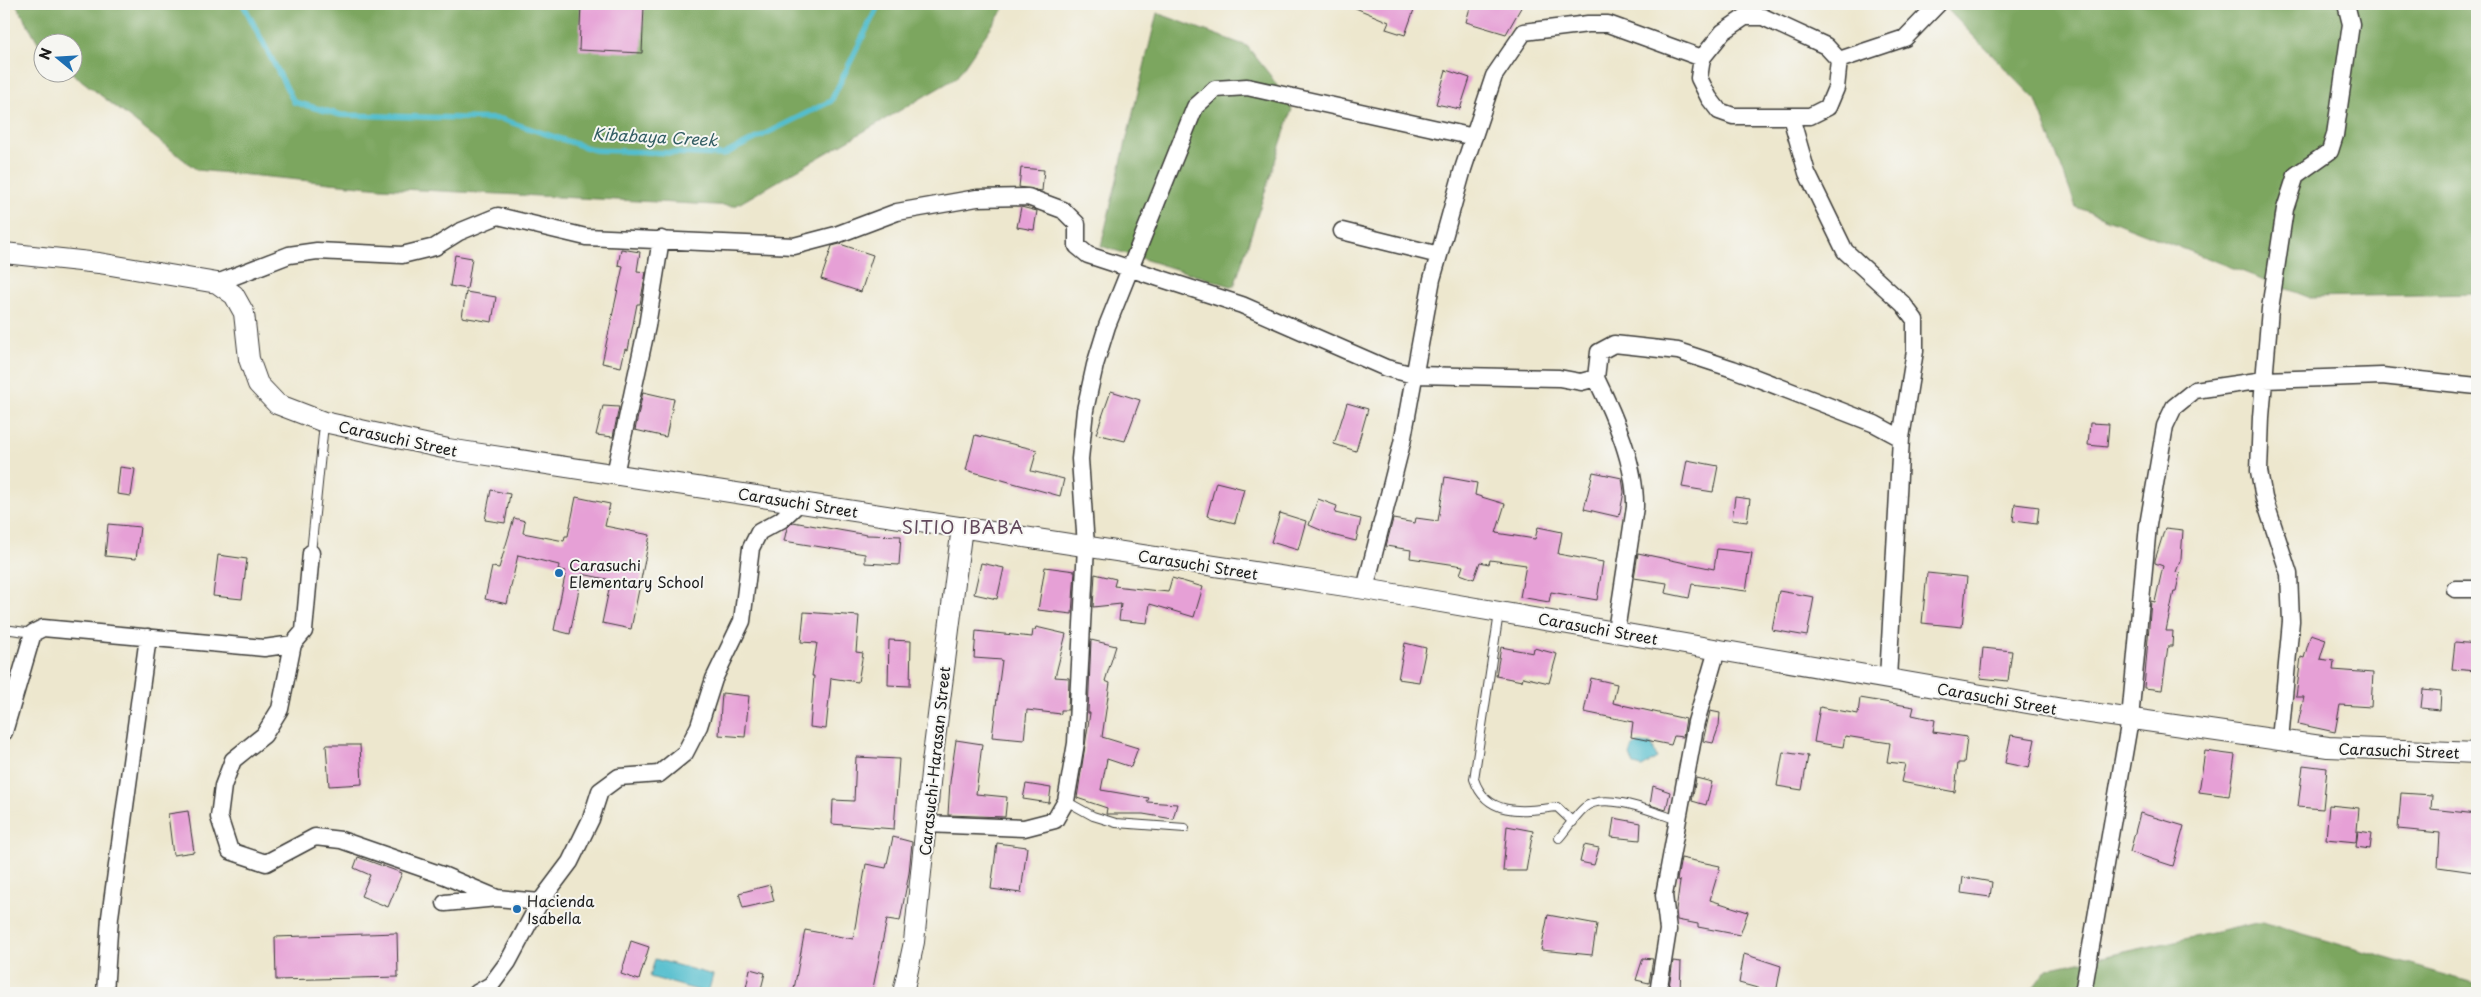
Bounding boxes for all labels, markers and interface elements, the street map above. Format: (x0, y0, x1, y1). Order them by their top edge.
north arrow (32, 32, 82, 82)
text: N (33, 45, 57, 62)
water label: Kibabaya Creek (592, 121, 719, 151)
street label: Carasuchi Street (336, 414, 460, 462)
street label: Carasuchi Street (736, 481, 860, 523)
district label: SITIO IBABA (902, 513, 1024, 540)
street label: Carasuchi Street (1136, 543, 1260, 585)
place label: Carasuchi Elementary School (569, 553, 704, 593)
marker: Carasuchi Elementary School (553, 567, 565, 579)
street label: Carasuchi Street (1536, 606, 1660, 650)
street label: Carasuchi-Harasan Street (913, 665, 955, 857)
street label: Carasuchi Street (1935, 676, 2059, 720)
street label: Carasuchi Street (2338, 736, 2460, 764)
place label: Hacienda Isabella (527, 889, 595, 929)
marker: Hacienda Isabella (511, 903, 523, 915)

